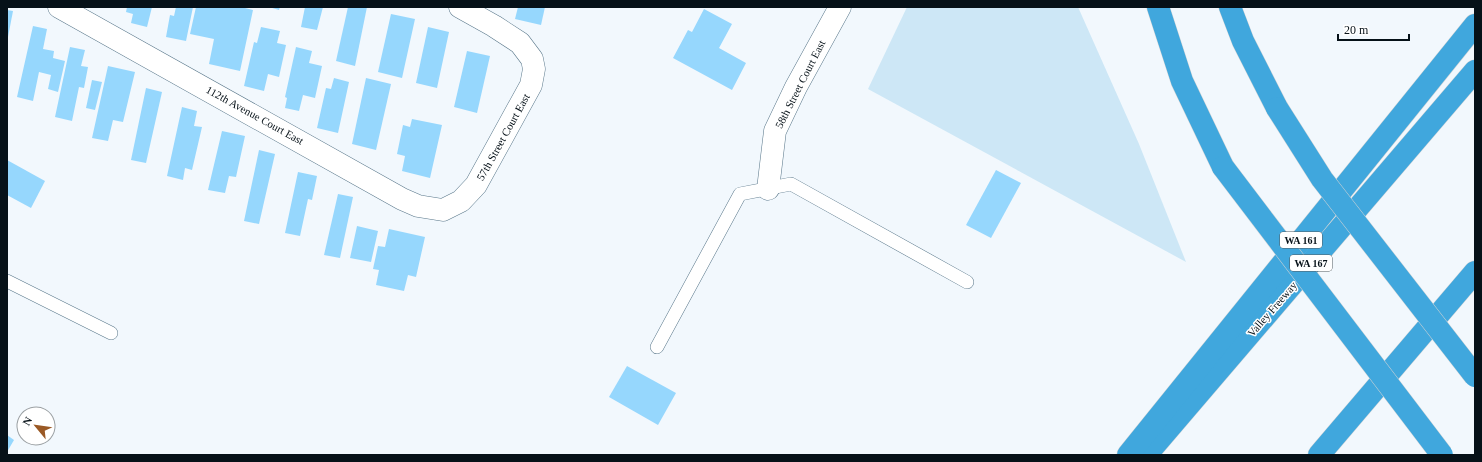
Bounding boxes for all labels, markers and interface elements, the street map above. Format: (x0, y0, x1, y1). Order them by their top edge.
scale bar (1338, 16, 1409, 42)
text: 20 m (1344, 23, 1369, 37)
street label: 58th Street Court East (773, 38, 827, 130)
street label: 112th Avenue Court East (204, 83, 306, 147)
street label: 57th Street Court East (474, 91, 532, 183)
road number: WA 161 (1280, 232, 1322, 248)
road number: WA 167 (1290, 255, 1332, 271)
street label: Valley Freeway (1245, 279, 1299, 339)
north arrow (16, 406, 56, 446)
text: N (20, 415, 34, 428)

